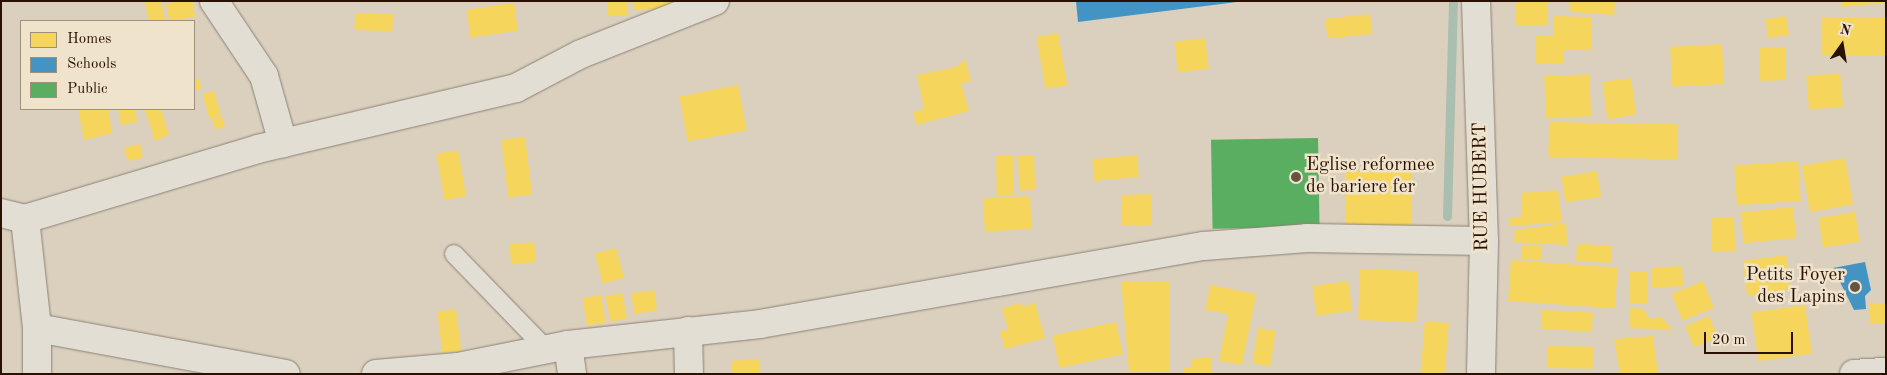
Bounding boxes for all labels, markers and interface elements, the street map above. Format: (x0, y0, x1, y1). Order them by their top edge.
legend (20, 20, 195, 110)
north arrow (1817, 20, 1867, 70)
text: N (1839, 22, 1852, 38)
text: Homes (67, 32, 112, 47)
text: Schools (67, 57, 116, 72)
text: Public (67, 82, 108, 97)
street label: RUE HUBERT (1469, 122, 1495, 252)
place label: Eglise reformee de bariere fer (1306, 155, 1435, 199)
marker: Eglise reformee de bariere fer (1290, 171, 1302, 183)
place label: Petits Foyer des Lapins (1746, 265, 1845, 309)
marker: Petits Foyer des Lapins (1849, 281, 1861, 293)
scale bar (1707, 322, 1796, 354)
text: 20 m (1712, 333, 1746, 348)

